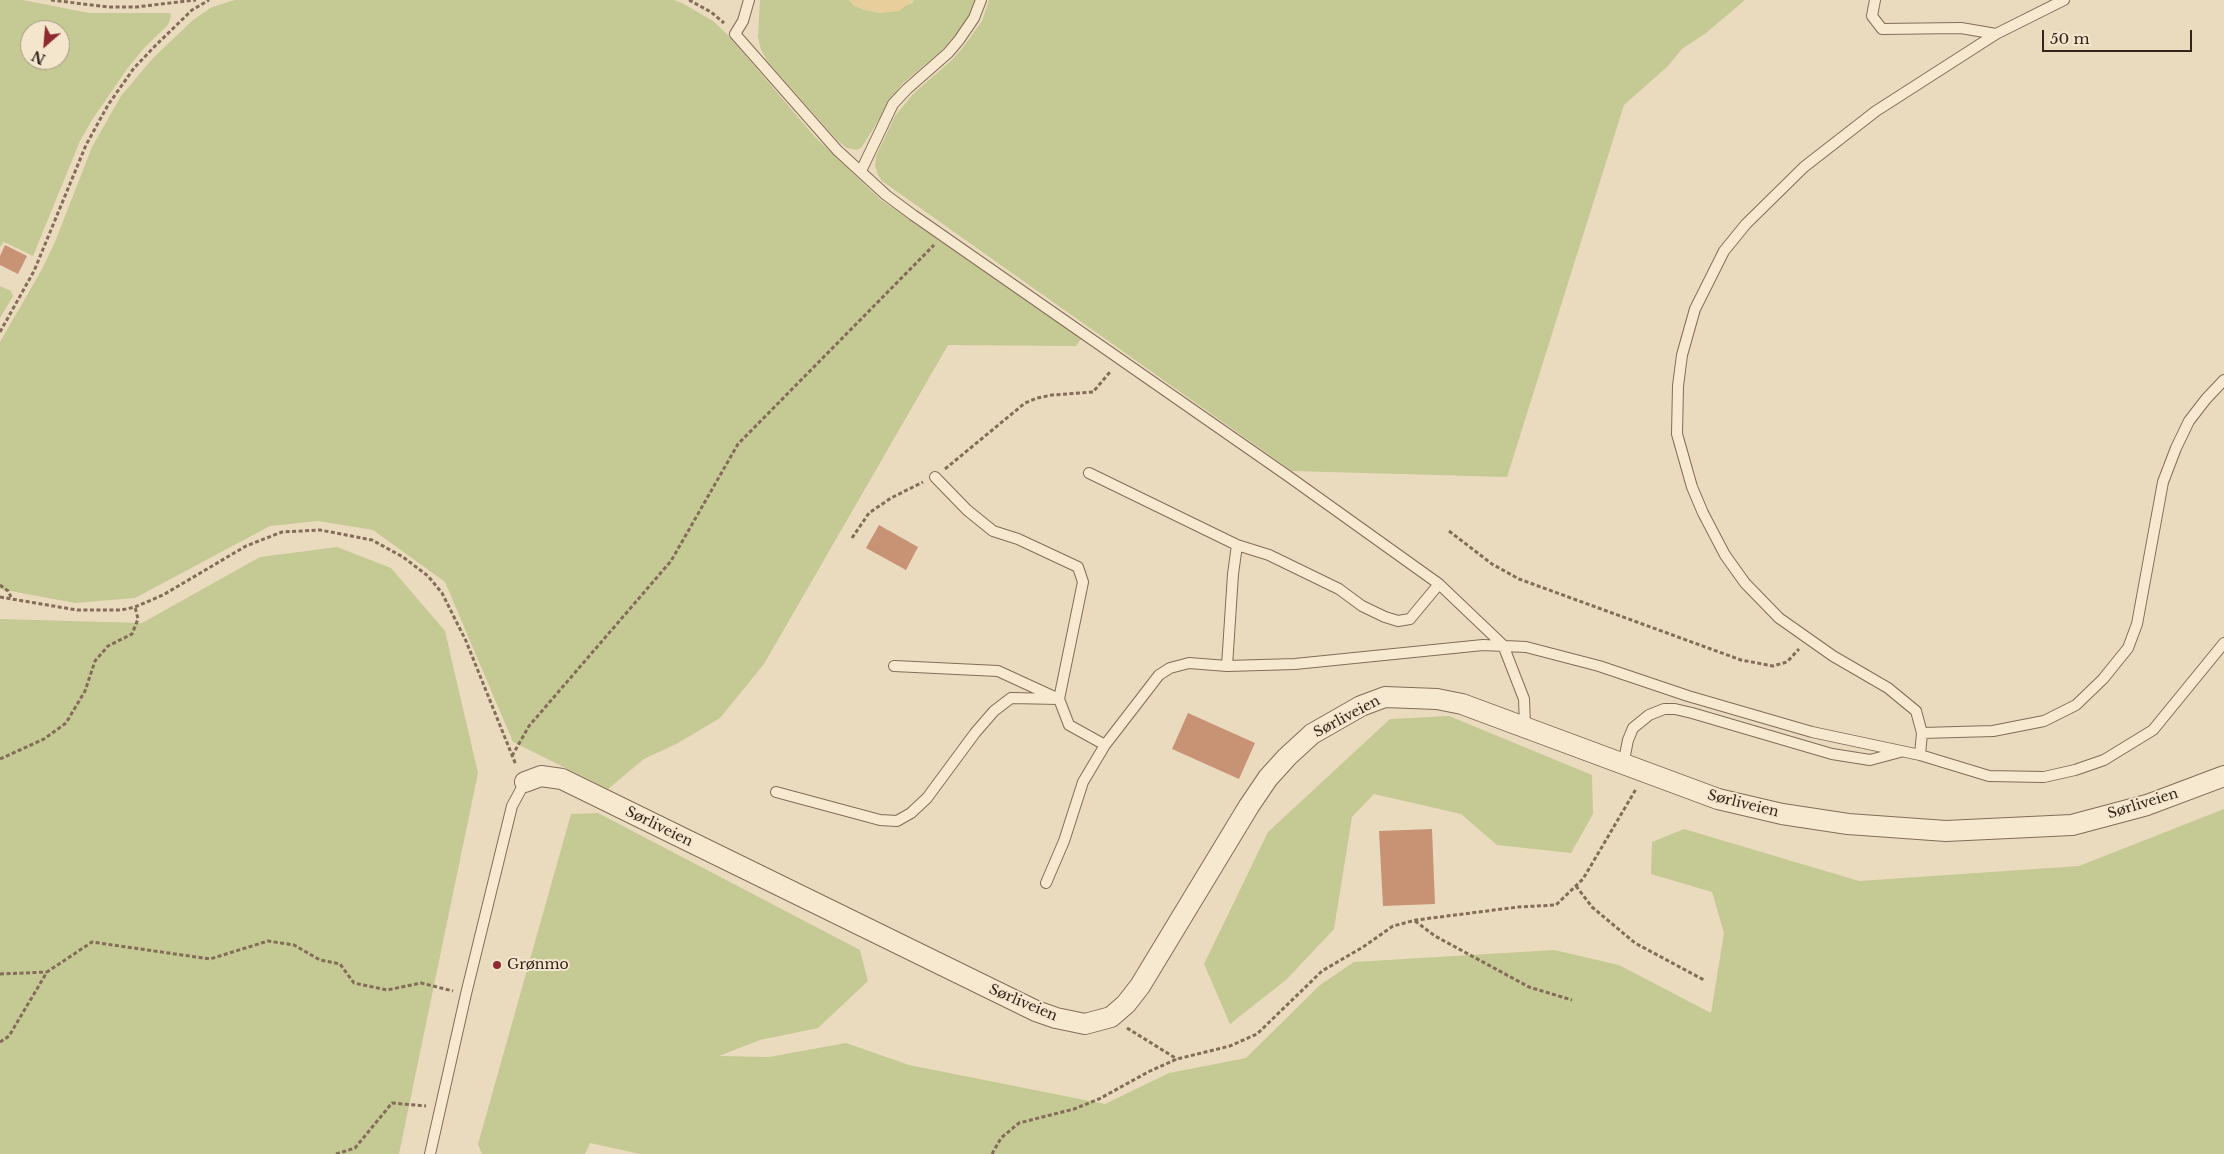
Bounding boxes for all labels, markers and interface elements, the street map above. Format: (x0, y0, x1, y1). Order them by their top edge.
north arrow (20, 20, 70, 70)
scale bar (2044, 20, 2194, 52)
text: 50 m (2050, 29, 2090, 48)
text: N (29, 46, 49, 68)
street label: Sørliveien (1311, 692, 1383, 742)
street label: Sørliveien (2106, 785, 2180, 823)
street label: Sørliveien (1706, 787, 1780, 821)
street label: Sørliveien (623, 803, 695, 851)
place label: Grønmo (507, 957, 569, 973)
marker: Grønmo (491, 959, 503, 971)
street label: Sørliveien (986, 981, 1060, 1025)

